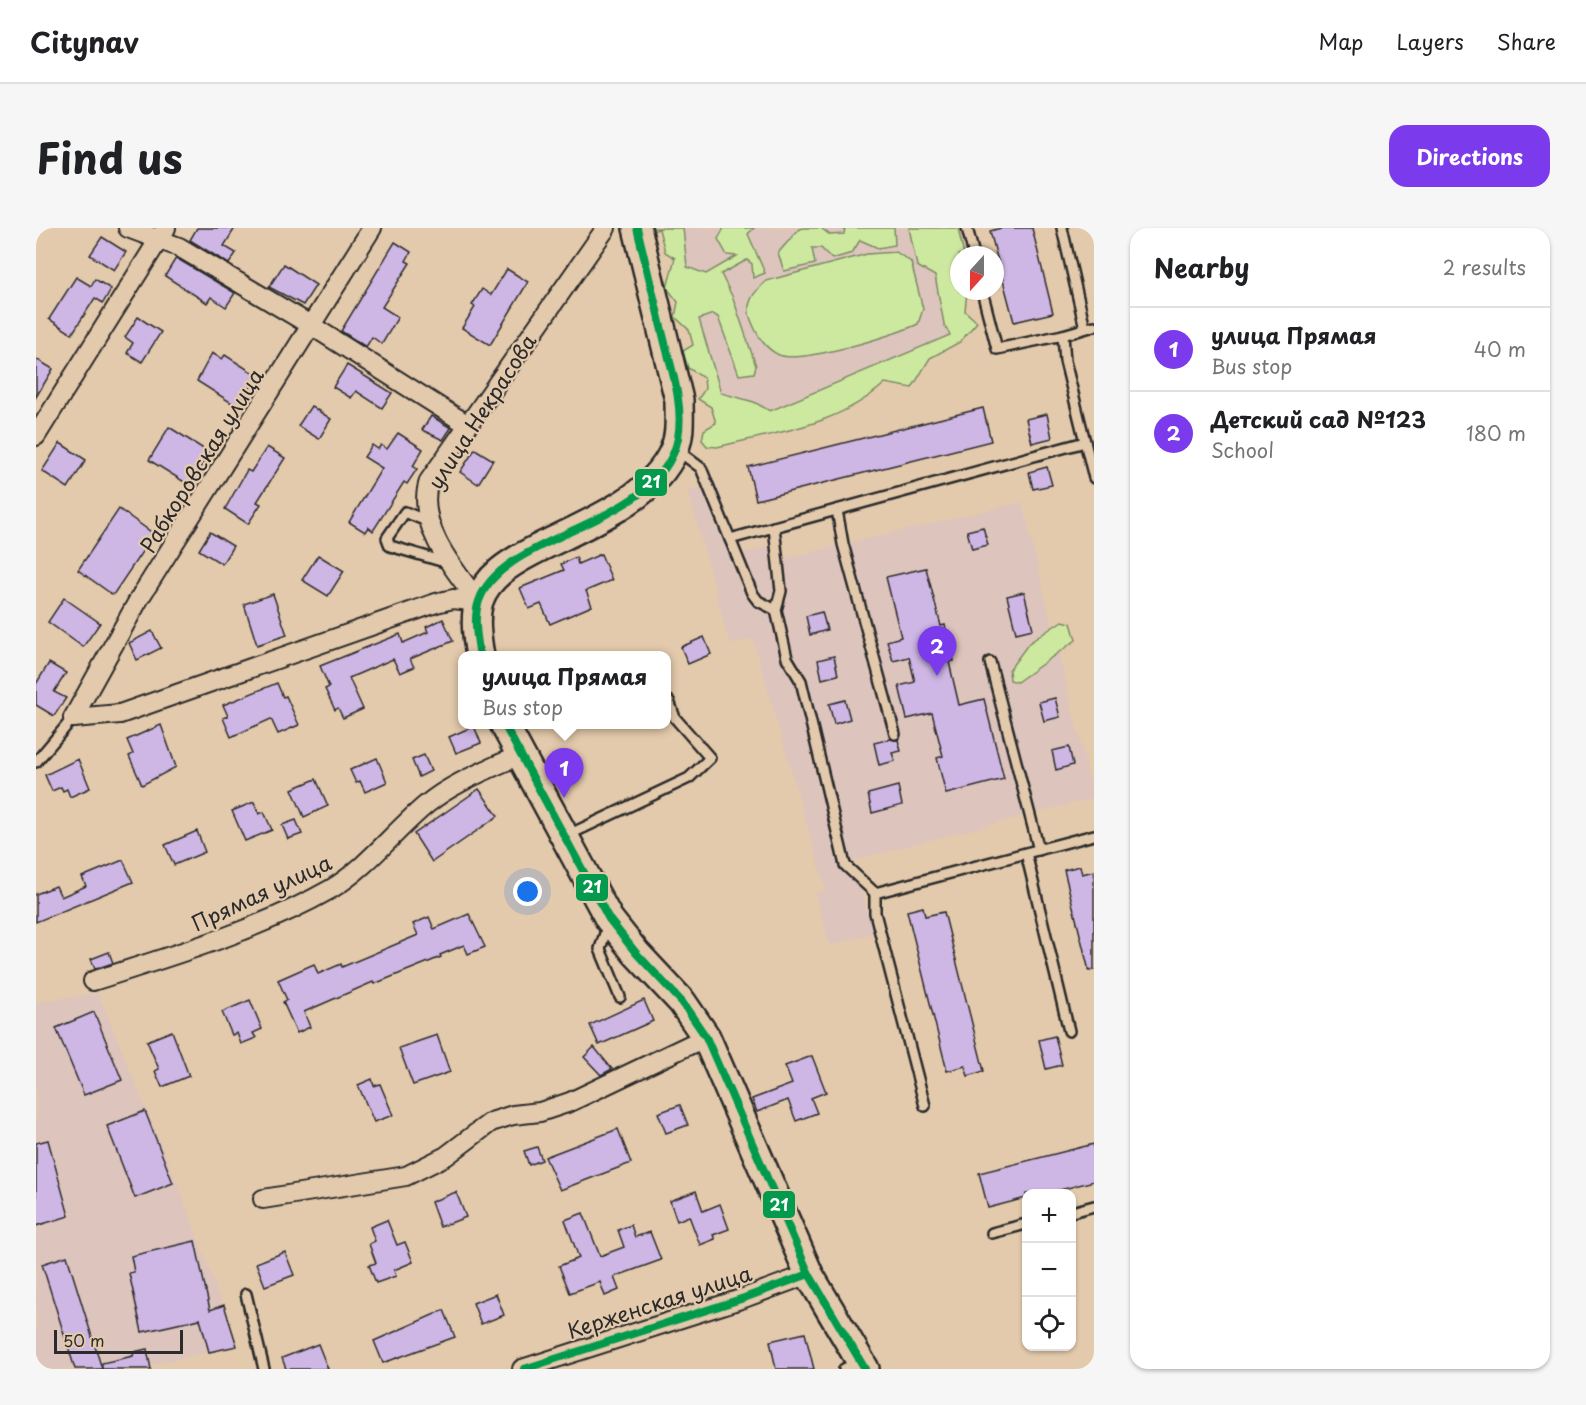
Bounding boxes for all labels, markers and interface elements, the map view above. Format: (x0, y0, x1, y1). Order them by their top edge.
text: Citynav (30, 20, 139, 63)
text: Map (1319, 25, 1363, 57)
text: Layers (1396, 25, 1464, 57)
text: Share (1497, 25, 1556, 57)
text: Find us (36, 125, 183, 188)
button: Directions (1389, 125, 1550, 187)
north arrow (950, 246, 1004, 300)
text: Nearby (1154, 248, 1249, 287)
text: 2 results (1443, 252, 1526, 282)
text: улица Прямая (1211, 318, 1377, 351)
street label: улица Некрасова (419, 327, 543, 495)
text: 1 (1169, 334, 1178, 364)
text: 40 m (1474, 334, 1526, 364)
text: Bus stop (1211, 351, 1292, 381)
street label: Рабкоровская улица (131, 361, 271, 558)
text: Детский сад №123 (1211, 402, 1426, 435)
text: 2 (1166, 418, 1181, 448)
text: 180 m (1466, 418, 1526, 448)
text: School (1211, 435, 1274, 465)
line badge: 21 (634, 468, 668, 497)
text: 21 (642, 469, 661, 493)
pin: 2 (918, 626, 956, 676)
popup (458, 651, 671, 729)
text: улица Прямая (482, 659, 647, 692)
text: Bus stop (482, 692, 563, 722)
pin: 1 (544, 748, 584, 798)
street label: Прямая улица (186, 845, 337, 938)
line badge: 21 (575, 873, 609, 902)
text: 21 (583, 874, 602, 898)
your location (513, 877, 542, 906)
map controls (1022, 1189, 1076, 1351)
button: + (1022, 1189, 1076, 1243)
line badge: 21 (762, 1190, 796, 1219)
text: 21 (770, 1192, 789, 1216)
button: − (1022, 1243, 1076, 1297)
street label: Керженская улица (563, 1256, 756, 1346)
button: locate (1022, 1297, 1076, 1351)
scale bar (54, 1327, 183, 1354)
text: 50 m (63, 1328, 104, 1352)

